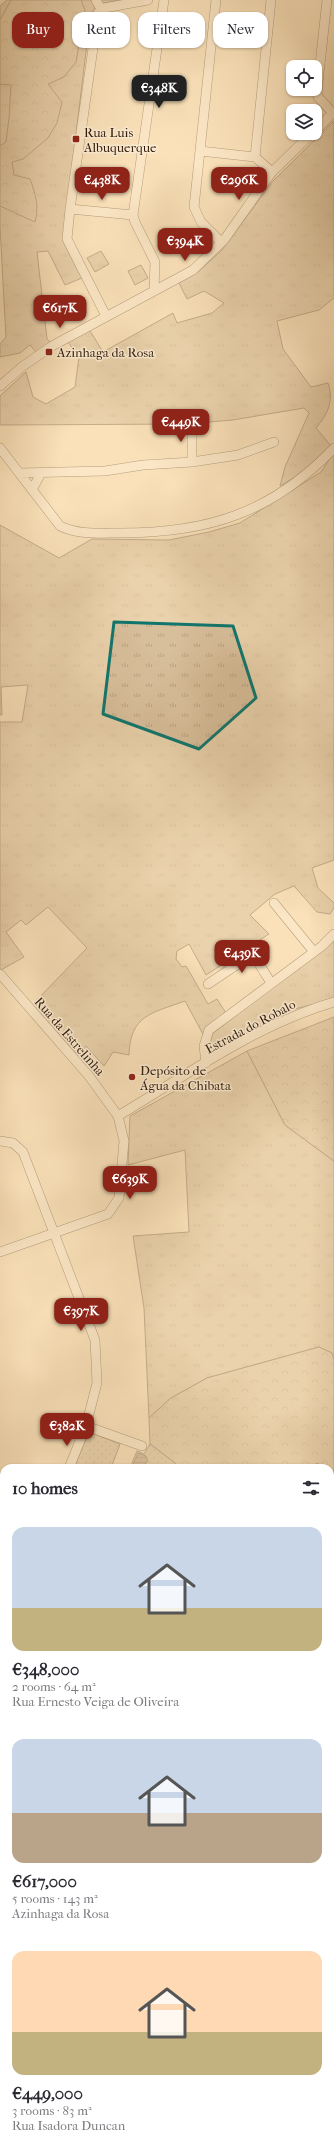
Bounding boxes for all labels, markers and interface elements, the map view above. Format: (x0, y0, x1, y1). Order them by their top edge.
chip: Buy (12, 12, 64, 48)
chip: Rent (72, 12, 130, 48)
chip: Filters (138, 12, 205, 48)
chip: New (213, 12, 268, 48)
map controls (286, 60, 322, 140)
button: locate (286, 60, 322, 96)
pin: €348K (131, 75, 187, 109)
text: €348K (141, 80, 177, 95)
button: layers (286, 104, 322, 140)
place label: Rua Luis Albuquerque (83, 125, 157, 155)
marker: Rua Luis Albuquerque (71, 134, 81, 144)
pin: €438K (74, 167, 130, 201)
pin: €296K (211, 167, 267, 201)
text: €438K (84, 172, 120, 187)
text: €296K (220, 172, 258, 187)
pin: €394K (157, 228, 213, 262)
text: €394K (167, 233, 203, 248)
pin: €617K (32, 295, 88, 329)
text: €617K (42, 300, 78, 315)
place label: Azinhaga da Rosa (56, 345, 155, 360)
marker: Azinhaga da Rosa (44, 347, 54, 357)
pin: €449K (153, 409, 209, 443)
text: €449K (161, 414, 201, 429)
pin: €439K (214, 940, 270, 974)
text: €439K (223, 945, 261, 960)
street label: Rua da Estrelinha (32, 994, 108, 1079)
street label: Estrada do Robalo (203, 996, 298, 1057)
place label: Depósito de Água da Chibata (139, 1063, 232, 1093)
marker: Depósito de Água da Chibata (127, 1072, 137, 1082)
pin: €639K (102, 1166, 158, 1200)
text: €639K (112, 1171, 148, 1186)
pin: €397K (53, 1298, 109, 1332)
text: €397K (63, 1303, 99, 1318)
pin: €382K (39, 1413, 95, 1447)
text: €382K (49, 1418, 85, 1433)
icon: filters (300, 1477, 322, 1499)
text: 10 homes (12, 1478, 78, 1498)
icon: home (131, 1553, 203, 1625)
text: €348,000 (12, 1659, 79, 1679)
text: 2 rooms · 64 m² (12, 1679, 96, 1694)
text: Rua Ernesto Veiga de Oliveira (12, 1694, 179, 1709)
icon: home (131, 1765, 203, 1837)
text: €617,000 (12, 1871, 77, 1891)
text: 5 rooms · 143 m² (12, 1891, 98, 1906)
text: Azinhaga da Rosa (12, 1906, 109, 1921)
icon: home (131, 1977, 203, 2049)
text: €449,000 (12, 2083, 83, 2103)
text: 3 rooms · 83 m² (12, 2103, 92, 2118)
text: Rua Isadora Duncan (12, 2118, 125, 2133)

